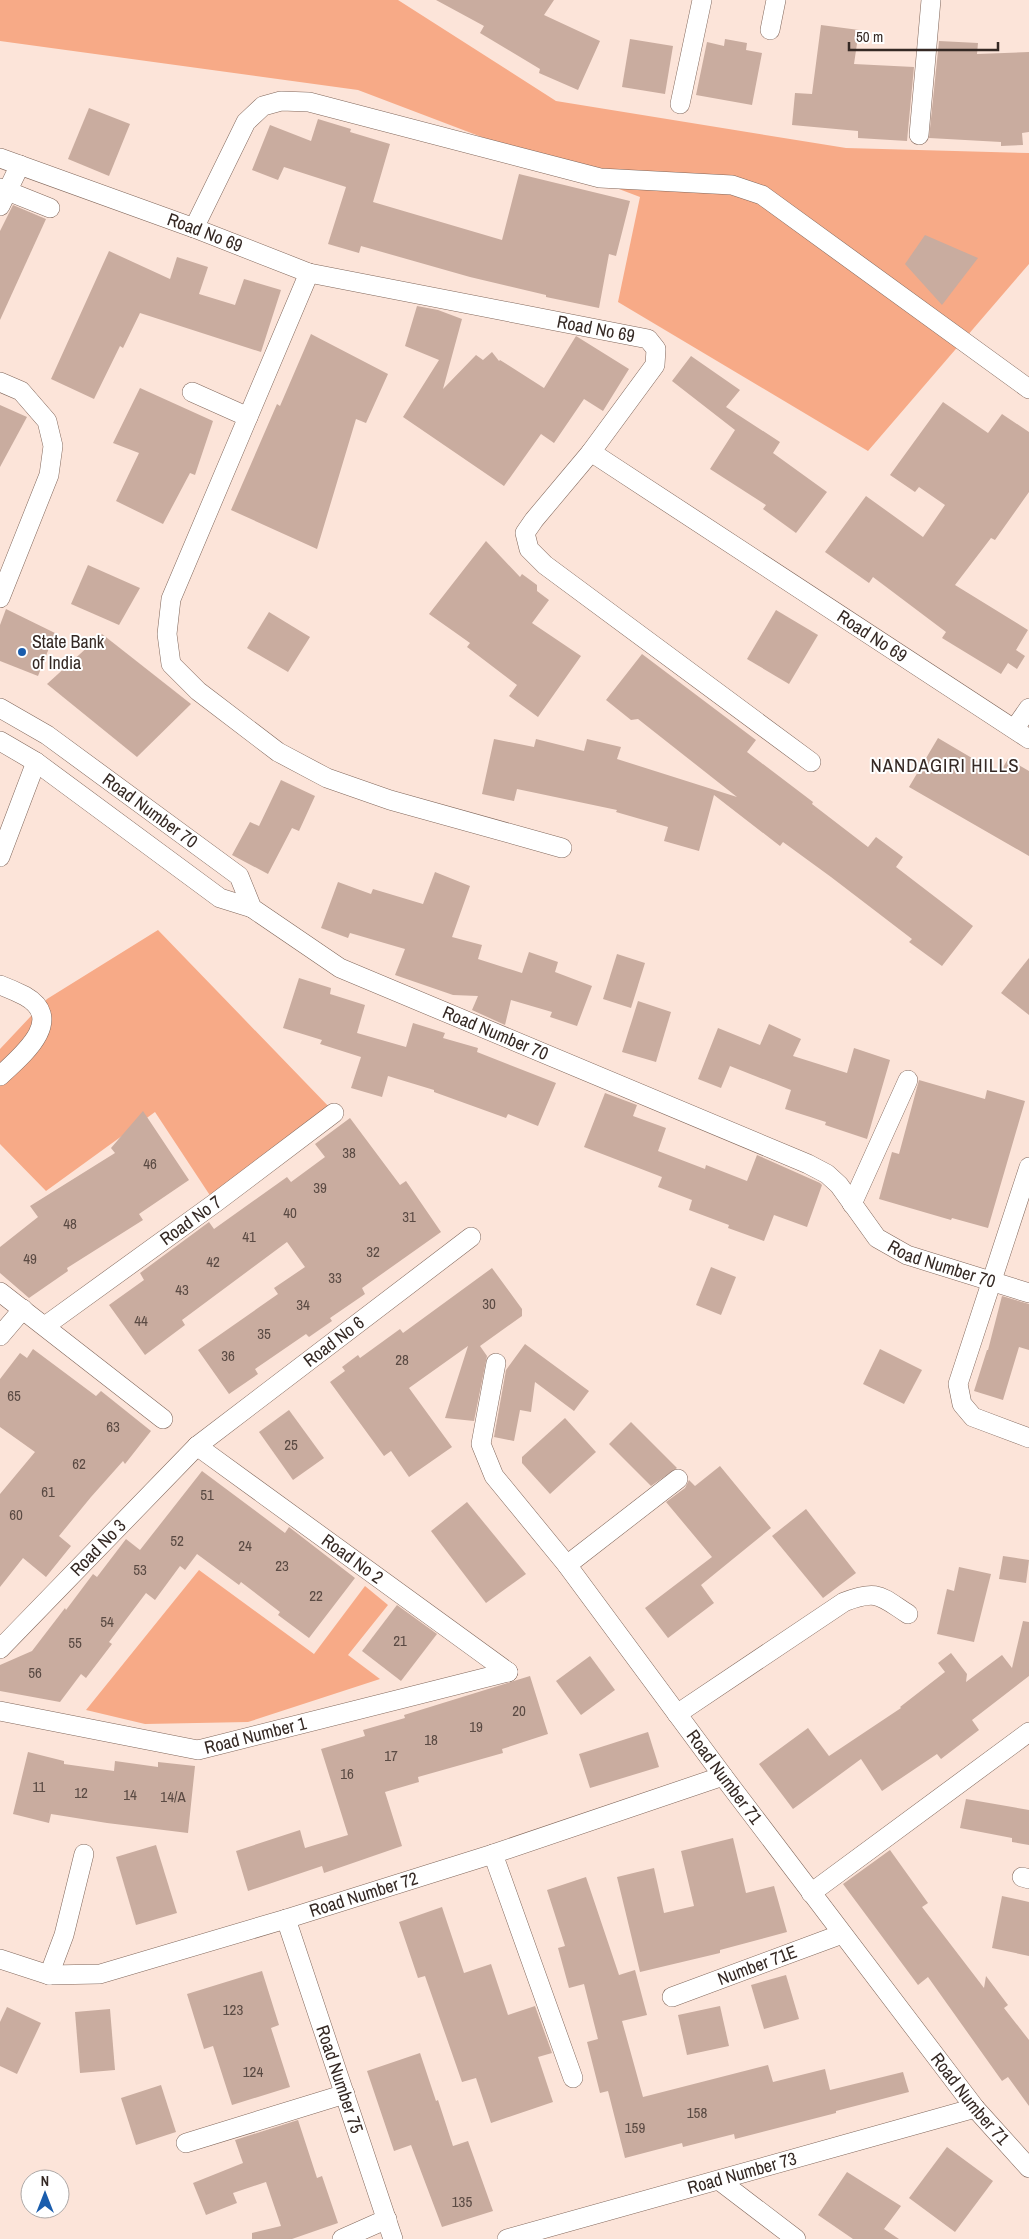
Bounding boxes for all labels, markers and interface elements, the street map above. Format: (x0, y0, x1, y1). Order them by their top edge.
scale bar (849, 20, 998, 52)
text: 50 m (856, 26, 883, 47)
street label: Road No 69 (164, 206, 246, 258)
street label: Road No 69 (555, 309, 637, 348)
street label: Road No 69 (833, 604, 912, 668)
place label: State Bank of India (32, 629, 105, 675)
marker: State Bank of India (16, 646, 28, 658)
district label: NANDAGIRI HILLS (870, 752, 1020, 778)
street label: Road Number 70 (98, 767, 203, 854)
street label: Road Number 70 (439, 999, 552, 1066)
house number: 38 (342, 1142, 356, 1163)
house number: 46 (143, 1153, 157, 1174)
house number: 39 (313, 1177, 327, 1198)
street label: Road No 7 (155, 1189, 227, 1251)
house number: 40 (283, 1202, 297, 1223)
house number: 31 (402, 1206, 416, 1227)
house number: 48 (63, 1213, 77, 1234)
house number: 41 (242, 1226, 256, 1247)
street label: Road Number 70 (883, 1234, 999, 1294)
house number: 32 (366, 1241, 380, 1262)
house number: 49 (23, 1248, 37, 1269)
house number: 42 (206, 1251, 220, 1272)
house number: 33 (328, 1267, 342, 1288)
house number: 43 (175, 1279, 189, 1300)
house number: 30 (482, 1293, 496, 1314)
house number: 34 (296, 1294, 310, 1315)
house number: 44 (134, 1310, 148, 1331)
street label: Road No 6 (298, 1310, 369, 1373)
house number: 35 (257, 1323, 271, 1344)
house number: 36 (221, 1345, 235, 1366)
house number: 28 (395, 1349, 409, 1370)
house number: 65 (7, 1385, 21, 1406)
house number: 63 (106, 1416, 120, 1437)
house number: 25 (284, 1434, 298, 1455)
house number: 62 (72, 1453, 86, 1474)
house number: 61 (41, 1481, 55, 1502)
house number: 51 (200, 1484, 214, 1505)
house number: 60 (9, 1504, 23, 1525)
street label: Road No 3 (64, 1513, 131, 1582)
street label: Road No 2 (317, 1528, 389, 1589)
house number: 52 (170, 1530, 184, 1551)
house number: 24 (238, 1535, 252, 1556)
house number: 23 (275, 1555, 289, 1576)
house number: 53 (133, 1559, 147, 1580)
house number: 22 (309, 1585, 323, 1606)
house number: 54 (100, 1611, 114, 1632)
house number: 21 (393, 1630, 407, 1651)
house number: 55 (68, 1632, 82, 1653)
house number: 56 (28, 1662, 42, 1683)
house number: 20 (512, 1700, 526, 1721)
street label: Road Number 1 (202, 1710, 310, 1760)
house number: 19 (469, 1716, 483, 1737)
street label: Road Number 71 (681, 1724, 769, 1830)
house number: 18 (424, 1729, 438, 1750)
house number: 17 (384, 1745, 398, 1766)
house number: 16 (340, 1763, 354, 1784)
house number: 11 (33, 1776, 46, 1797)
house number: 12 (74, 1782, 88, 1803)
house number: 14 (123, 1784, 137, 1805)
house number: 14/A (160, 1786, 186, 1807)
street label: Road Number 72 (306, 1865, 421, 1923)
street label: Number 71E (714, 1939, 800, 1991)
house number: 123 (223, 1999, 243, 2020)
street label: Road Number 75 (310, 2022, 370, 2136)
street label: Road Number 71 (925, 2047, 1016, 2151)
house number: 124 (243, 2061, 263, 2082)
house number: 158 (687, 2102, 707, 2123)
house number: 159 (625, 2117, 645, 2138)
street label: Road Number 73 (684, 2146, 799, 2200)
north arrow (20, 2169, 70, 2219)
text: N (41, 2172, 49, 2190)
house number: 135 (452, 2191, 472, 2212)

